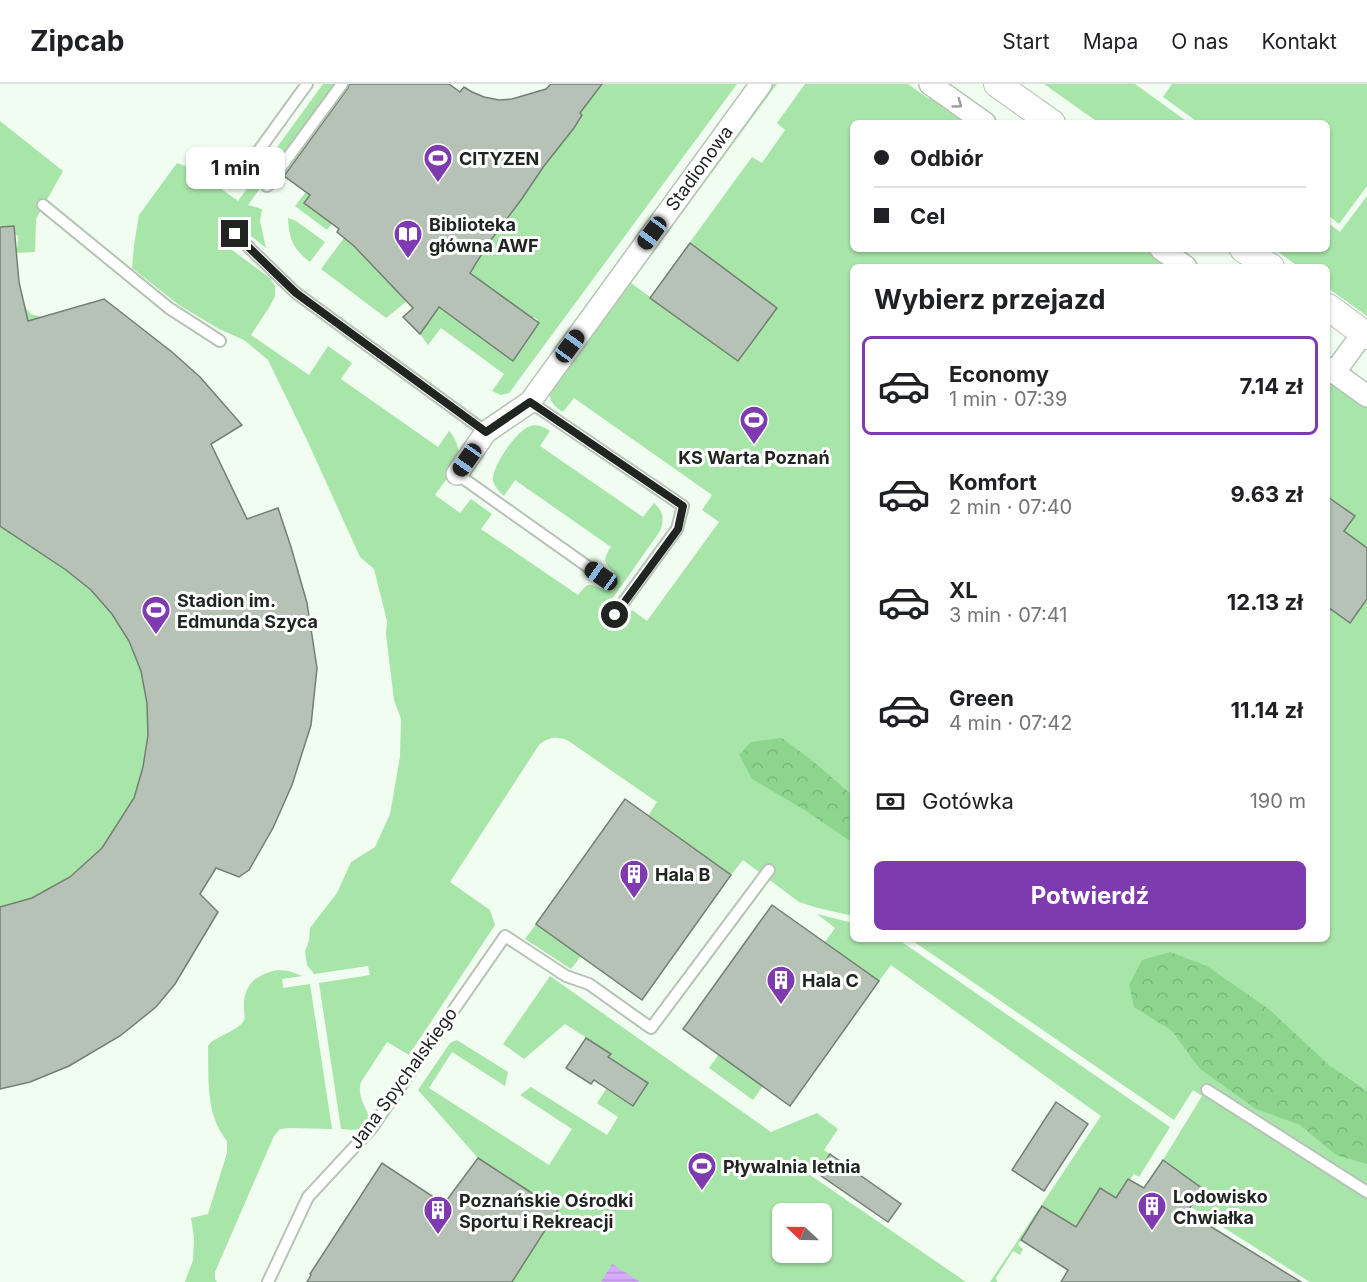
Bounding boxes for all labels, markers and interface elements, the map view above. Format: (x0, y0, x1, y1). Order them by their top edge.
text: Zipcab (30, 24, 125, 58)
text: Start (1002, 29, 1050, 54)
text: Mapa (1083, 29, 1138, 54)
text: O nas (1171, 29, 1229, 54)
text: Kontakt (1262, 29, 1337, 54)
one-way arrow (951, 96, 962, 107)
street label: Stadionowa (661, 121, 737, 215)
sports icon: CITYZEN (422, 142, 454, 184)
text: Odbiór (910, 145, 983, 171)
callout: 1 min (186, 147, 284, 189)
place label: CITYZEN (459, 148, 539, 169)
text: 1 min (211, 156, 260, 180)
text: Cel (910, 203, 945, 229)
car (634, 213, 670, 253)
place label: Biblioteka główna AWF (429, 214, 539, 256)
library icon: Biblioteka główna AWF (392, 218, 424, 260)
route end (221, 220, 248, 247)
text: Wybierz przejazd (874, 283, 1106, 316)
car (552, 326, 588, 366)
icon: car (877, 359, 931, 413)
text: Economy (949, 361, 1049, 387)
text: 7.14 zł (1239, 373, 1303, 399)
text: 1 min · 07:39 (949, 387, 1067, 411)
sports icon: KS Warta Poznań (738, 404, 770, 446)
car (449, 440, 485, 480)
place label: KS Warta Poznań (678, 447, 830, 468)
icon: car (877, 467, 931, 521)
text: Komfort (949, 469, 1037, 495)
text: 9.63 zł (1230, 481, 1303, 507)
text: 2 min · 07:40 (949, 495, 1072, 519)
car (581, 558, 621, 594)
icon: car (877, 575, 931, 629)
text: XL (949, 577, 978, 603)
text: 12.13 zł (1227, 589, 1303, 615)
place label: Stadion im. Edmunda Szyca (177, 590, 318, 632)
sports icon: Stadion im. Edmunda Szyca (140, 594, 172, 636)
route start (601, 601, 628, 628)
text: 3 min · 07:41 (949, 603, 1067, 627)
icon: car (877, 683, 931, 737)
text: Green (949, 685, 1014, 711)
text: 11.14 zł (1231, 697, 1303, 723)
text: 4 min · 07:42 (949, 711, 1073, 735)
icon: cash (874, 785, 907, 818)
text: Gotówka (922, 788, 1014, 814)
text: 190 m (1250, 789, 1306, 813)
building icon: Hala B (618, 858, 650, 900)
button: Potwierdź (874, 861, 1306, 930)
place label: Hala B (655, 864, 710, 885)
building icon: Hala C (765, 964, 797, 1006)
place label: Hala C (802, 970, 859, 991)
street label: Jana Spychalskiego (345, 1003, 461, 1153)
sports icon: Pływalnia letnia (686, 1150, 718, 1192)
place label: Pływalnia letnia (723, 1156, 861, 1177)
place label: Lodowisko Chwiałka (1173, 1186, 1268, 1228)
place label: Poznańskie Ośrodki Sportu i Rekreacji (459, 1190, 633, 1232)
building icon: Lodowisko Chwiałka (1136, 1190, 1168, 1232)
building icon: Poznańskie Ośrodki Sportu i Rekreacji (422, 1194, 454, 1236)
north arrow (772, 1203, 832, 1263)
map controls (772, 1203, 832, 1263)

